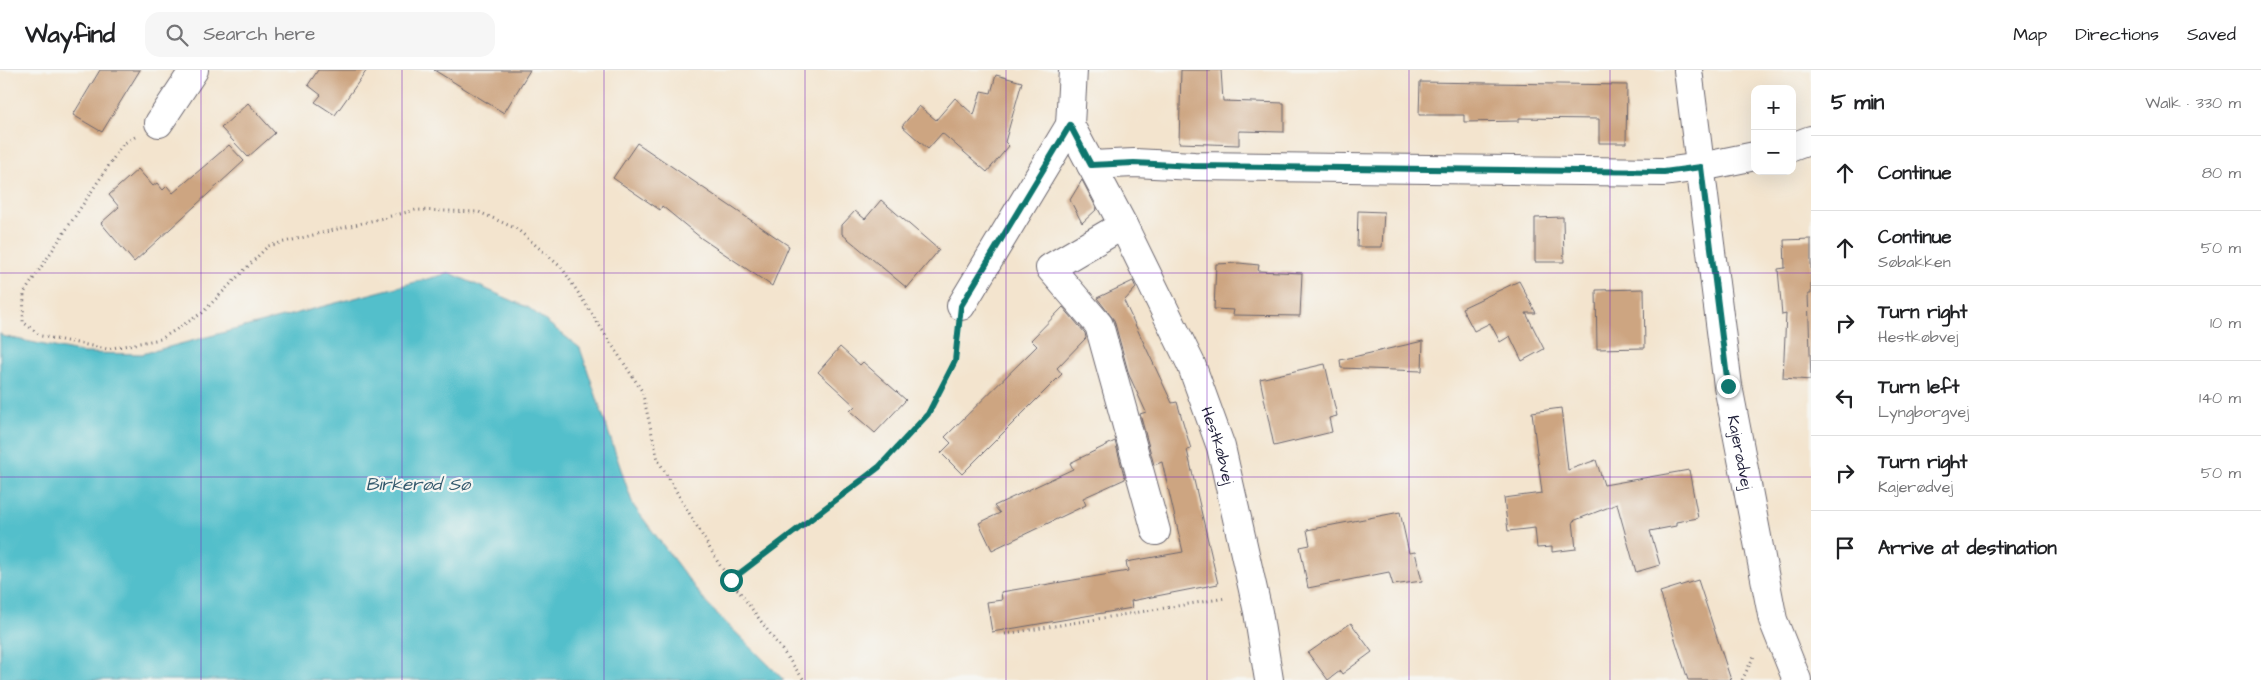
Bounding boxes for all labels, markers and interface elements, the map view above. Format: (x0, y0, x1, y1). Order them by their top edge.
search box (145, 12, 495, 57)
text: Wayfind (25, 18, 115, 52)
icon: search (163, 21, 191, 49)
text: Search here (203, 21, 315, 48)
text: Map (2013, 22, 2047, 47)
text: Directions (2075, 22, 2159, 47)
text: Saved (2187, 22, 2236, 47)
map controls (1751, 85, 1796, 175)
button: + (1751, 85, 1796, 130)
text: 5 min (1831, 88, 1884, 117)
text: Walk · 330 m (2145, 92, 2241, 114)
button: − (1751, 130, 1796, 175)
icon: ahead (1831, 159, 1859, 187)
text: Continue (1878, 160, 1952, 187)
text: 80 m (2202, 162, 2241, 184)
text: Continue (1878, 224, 1952, 251)
icon: ahead (1831, 234, 1859, 262)
text: 50 m (2201, 237, 2241, 259)
text: Søbakken (1878, 251, 1951, 273)
text: Turn right (1878, 299, 1967, 326)
icon: right (1831, 309, 1859, 337)
text: 10 m (2210, 312, 2241, 334)
text: Hestkøbvej (1878, 326, 1958, 348)
text: Turn left (1878, 374, 1959, 401)
route end (1717, 375, 1740, 398)
icon: left (1831, 384, 1859, 412)
text: 140 m (2199, 387, 2241, 409)
text: Lyngborgvej (1878, 401, 1969, 423)
street label: Hestkøbvej (1195, 404, 1239, 487)
street label: Kajerødvej (1722, 413, 1758, 492)
text: Turn right (1878, 449, 1967, 476)
icon: right (1831, 459, 1859, 487)
text: 50 m (2201, 462, 2241, 484)
water label: Birkerød Sø (366, 472, 472, 497)
text: Kajerødvej (1878, 476, 1953, 498)
icon: arrive (1831, 534, 1859, 562)
text: Arrive at destination (1878, 535, 2057, 562)
route start (720, 569, 743, 592)

